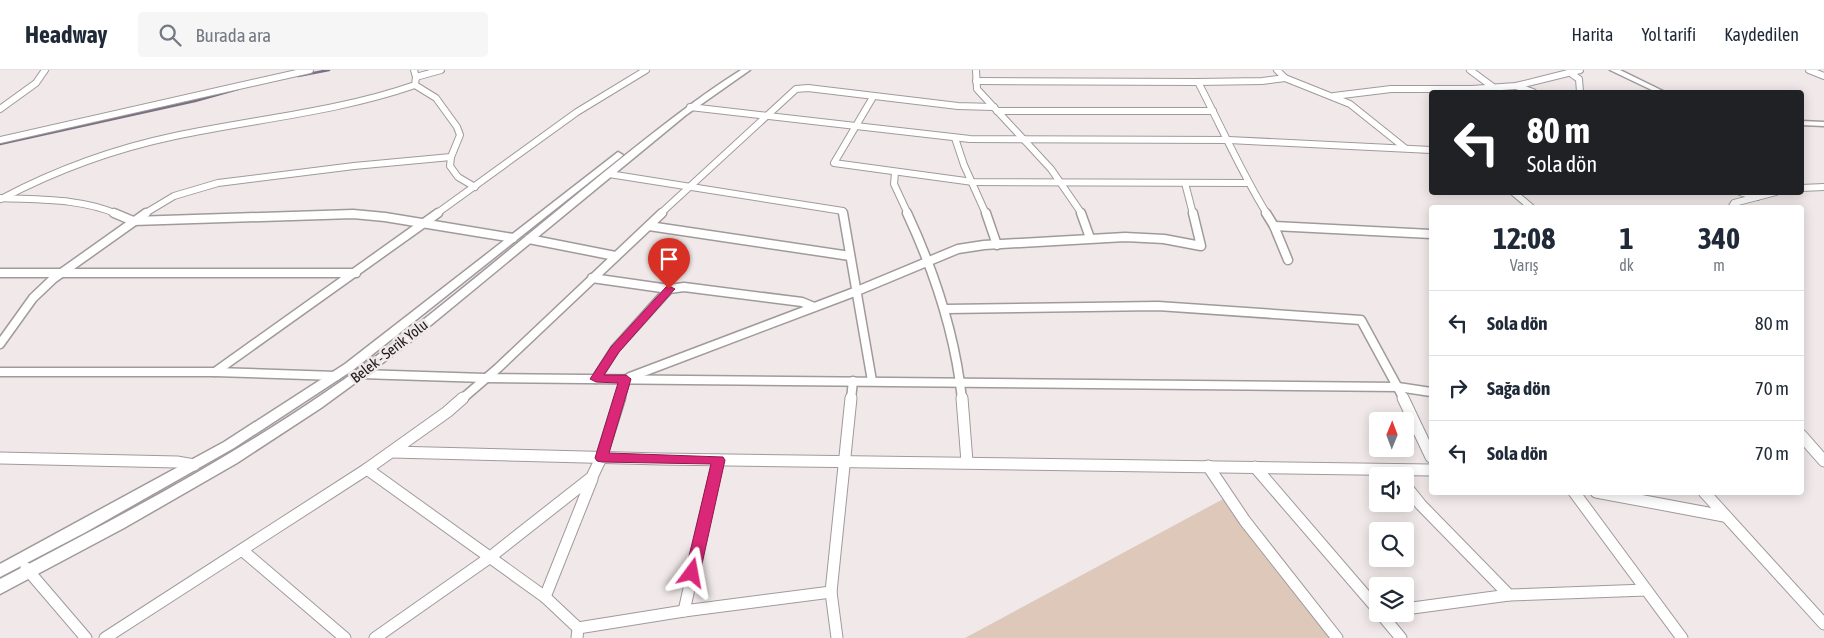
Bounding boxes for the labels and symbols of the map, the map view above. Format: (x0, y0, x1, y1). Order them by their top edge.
pin (648, 238, 690, 289)
street label: Belek - Serik Yolu (347, 316, 431, 386)
north arrow (1369, 412, 1414, 458)
position arrow (665, 546, 717, 598)

